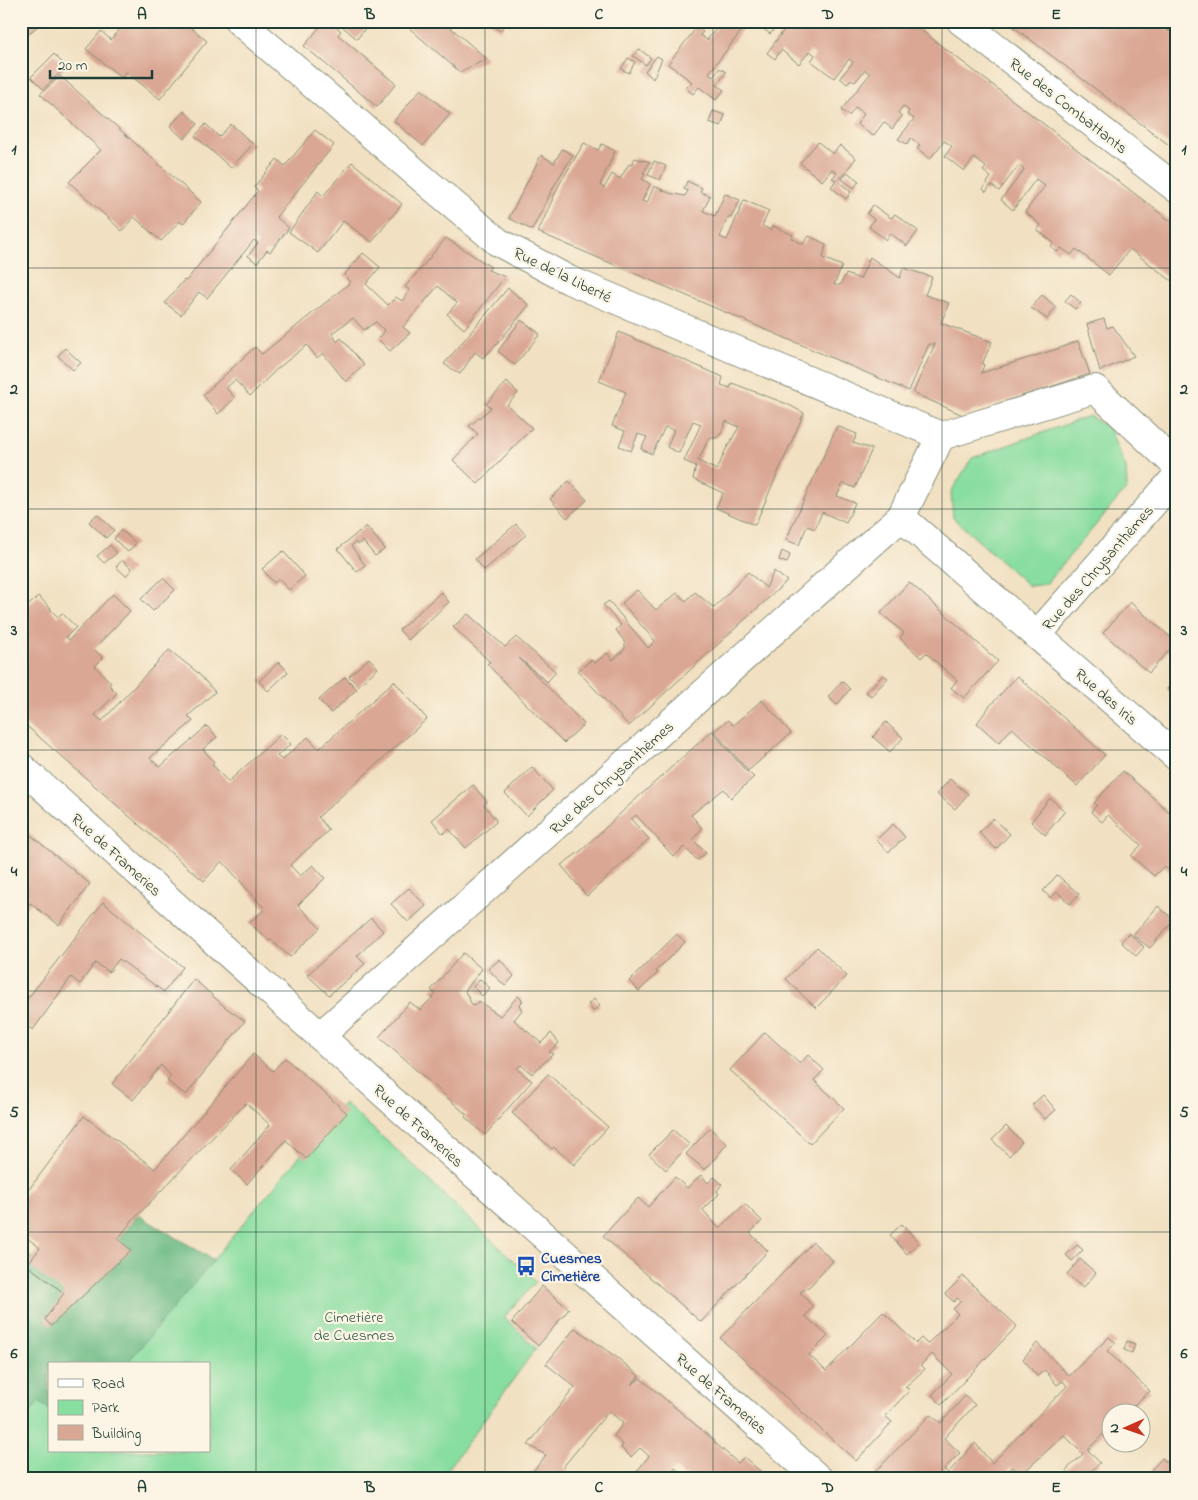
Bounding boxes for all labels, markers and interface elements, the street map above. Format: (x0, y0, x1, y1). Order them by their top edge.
text: A (137, 3, 147, 27)
text: B (364, 3, 376, 27)
text: C (595, 3, 604, 27)
text: D (821, 3, 834, 27)
text: E (1051, 3, 1061, 27)
scale bar (50, 48, 152, 80)
street label: Rue des Combattants (1003, 53, 1132, 161)
text: 20 m (58, 55, 88, 77)
text: 1 (11, 138, 17, 162)
text: 1 (1181, 138, 1187, 162)
street label: Rue de la Liberté (509, 242, 616, 310)
text: 2 (9, 378, 18, 402)
text: 2 (1179, 378, 1188, 402)
street label: Rue des Chrysanthèmes (1037, 500, 1160, 637)
text: 3 (10, 619, 18, 643)
text: 3 (1180, 619, 1188, 643)
street label: Rue des Iris (1069, 663, 1143, 732)
street label: Rue des Chrysanthèmes (545, 716, 680, 841)
street label: Rue de Frameries (65, 808, 166, 903)
text: 4 (10, 860, 18, 884)
text: 4 (1180, 860, 1188, 884)
street label: Rue de Frameries (367, 1079, 468, 1174)
text: 5 (9, 1101, 19, 1125)
text: 5 (1179, 1101, 1189, 1125)
place label: Cuesmes Cimetière (541, 1247, 602, 1289)
bus stop icon: Cuesmes Cimetière (515, 1255, 537, 1277)
park label: Cimetière de Cuesmes (313, 1306, 395, 1348)
text: 6 (9, 1342, 18, 1366)
text: 6 (1179, 1342, 1188, 1366)
street label: Rue de Frameries (670, 1348, 772, 1441)
legend (48, 1362, 210, 1452)
text: Road (92, 1373, 125, 1395)
text: Park (92, 1397, 120, 1419)
north arrow (1100, 1402, 1150, 1452)
text: Building (91, 1423, 141, 1446)
text: N (1104, 1423, 1125, 1433)
text: A (137, 1476, 147, 1500)
text: B (364, 1476, 376, 1500)
text: C (595, 1476, 604, 1500)
text: D (821, 1476, 834, 1500)
text: E (1051, 1476, 1061, 1500)

